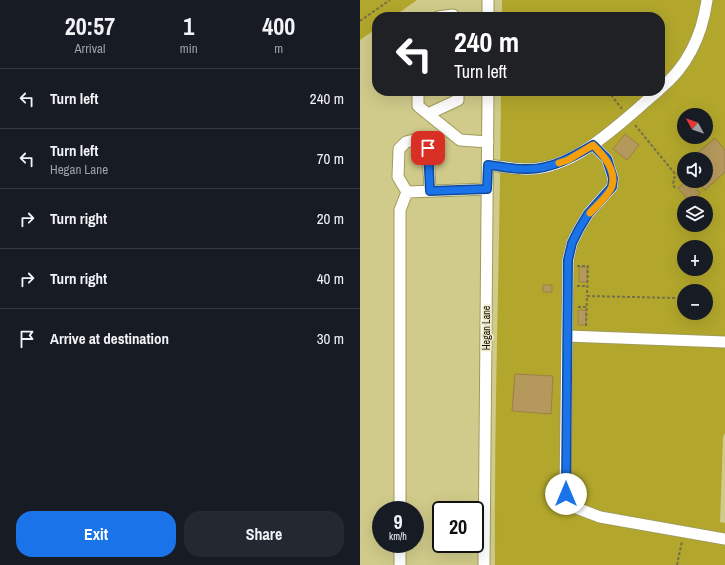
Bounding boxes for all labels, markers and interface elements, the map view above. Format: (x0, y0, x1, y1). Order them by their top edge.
text: 20:57 (65, 10, 115, 42)
text: 1 (183, 10, 194, 42)
text: 400 (262, 10, 295, 42)
text: 240 m (454, 23, 519, 61)
icon: left (388, 28, 440, 80)
text: Arrival (75, 40, 105, 57)
text: min (180, 40, 198, 57)
text: m (274, 40, 283, 57)
text: Turn left (454, 59, 507, 84)
icon: left (16, 88, 38, 110)
text: Turn left (50, 88, 98, 109)
text: 240 m (310, 88, 344, 109)
north arrow (677, 108, 713, 144)
map controls (677, 108, 713, 320)
pin (411, 131, 445, 165)
icon: arrive (417, 137, 439, 159)
text: Turn left (50, 140, 98, 161)
icon: left (16, 148, 38, 170)
text: 70 m (317, 148, 344, 169)
button: sound (677, 152, 713, 188)
text: Hegan Lane (50, 161, 108, 178)
button: layers (677, 196, 713, 232)
icon: right (16, 208, 38, 230)
text: Turn right (50, 208, 107, 229)
text: 20 m (317, 208, 344, 229)
button: + (677, 240, 713, 276)
icon: right (16, 268, 38, 290)
text: Turn right (50, 268, 107, 289)
text: 40 m (317, 268, 344, 289)
button: − (677, 284, 713, 320)
street label: Hegan Lane (480, 305, 493, 350)
icon: arrive (16, 328, 38, 350)
text: Arrive at destination (50, 328, 169, 349)
text: 30 m (317, 328, 344, 349)
position arrow (545, 473, 587, 515)
speed limit sign: 20 (432, 501, 484, 553)
text: 9 (393, 508, 403, 535)
button: Exit (16, 511, 176, 557)
button: Share (184, 511, 344, 557)
text: km/h (389, 530, 407, 543)

